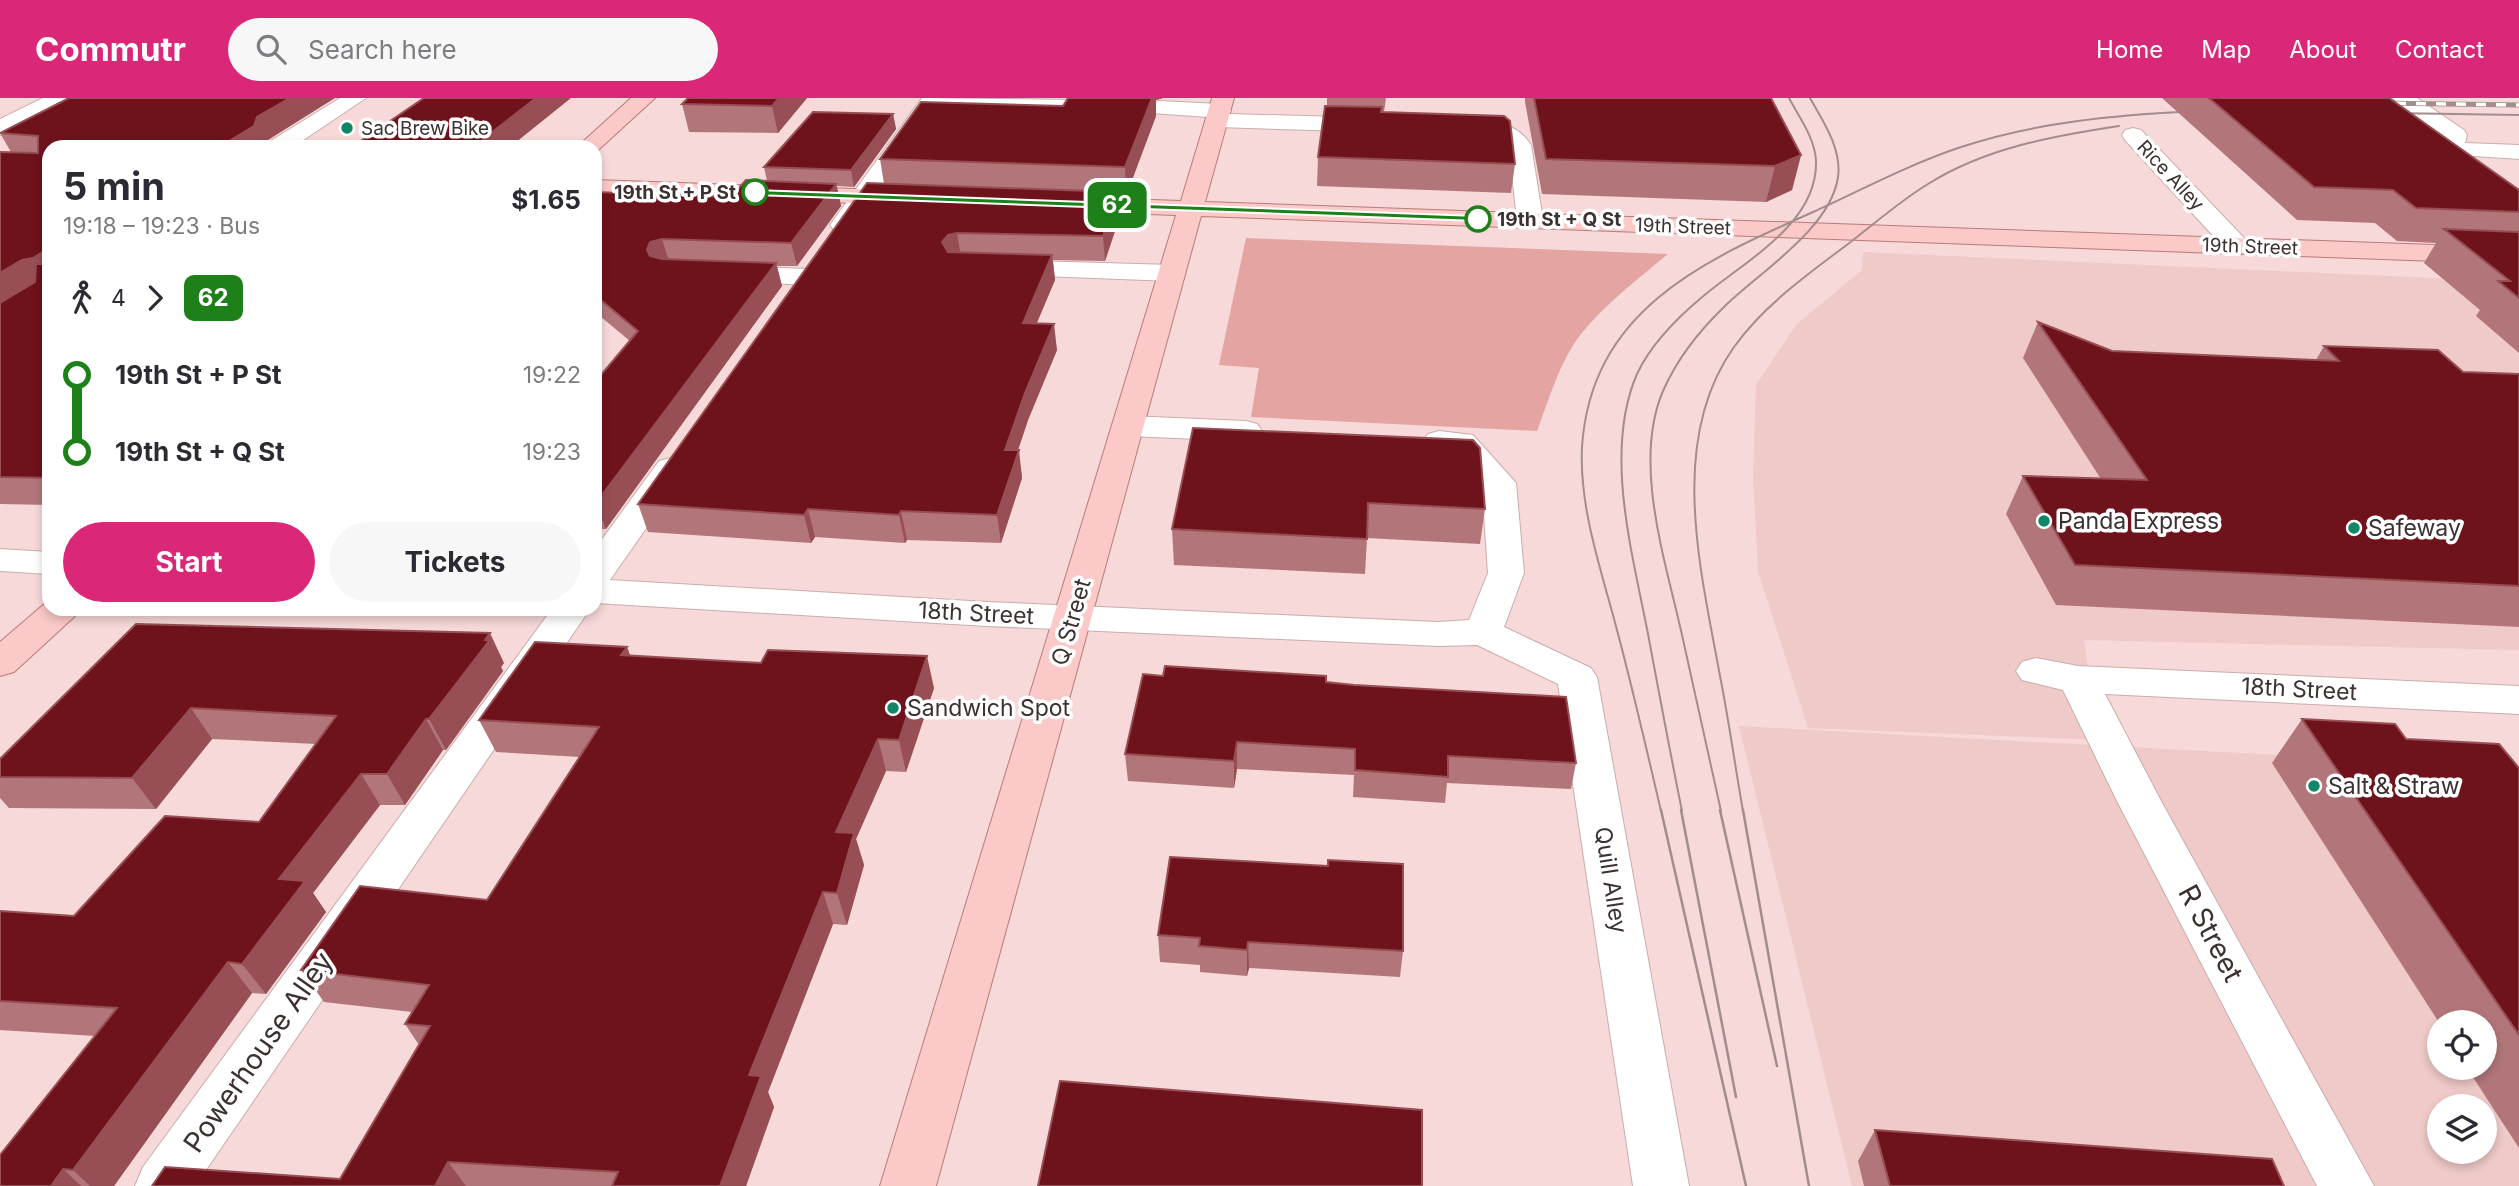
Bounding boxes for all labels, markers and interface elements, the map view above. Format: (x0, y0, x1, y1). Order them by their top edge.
search box (228, 18, 718, 81)
text: Commutr (35, 29, 186, 69)
icon: search (252, 30, 290, 68)
text: Search here (308, 34, 457, 65)
text: Home (2096, 35, 2163, 64)
text: Map (2201, 35, 2251, 64)
text: About (2289, 35, 2357, 64)
text: Contact (2395, 35, 2484, 64)
place label: Sac Brew Bike (361, 117, 489, 140)
marker: Sac Brew Bike (339, 120, 355, 136)
street label: Rice Alley (2132, 135, 2209, 216)
text: 5 min (63, 163, 165, 209)
marker: 19th St + P St (742, 179, 768, 205)
place label: 19th St + P St (614, 181, 736, 204)
line badge: 62 (1086, 182, 1148, 228)
text: $1.65 (511, 184, 581, 215)
text: 62 (1102, 190, 1132, 219)
marker: 19th St + Q St (1465, 206, 1491, 232)
place label: 19th St + Q St (1497, 208, 1621, 231)
text: 19:18 – 19:23 · Bus (63, 212, 260, 240)
street label: 19th Street (1635, 213, 1731, 240)
street label: 19th Street (2202, 233, 2298, 260)
icon: walk (63, 279, 101, 317)
icon: forward (136, 279, 174, 317)
text: 62 (198, 283, 229, 312)
text: 4 (111, 284, 126, 312)
text: 19th St + P St (115, 359, 282, 390)
text: 19:22 (523, 361, 581, 389)
text: 19th St + Q St (115, 436, 285, 467)
text: 19:23 (523, 438, 581, 466)
place label: Panda Express (2058, 507, 2219, 535)
marker: Panda Express (2036, 513, 2052, 529)
place label: Safeway (2368, 514, 2461, 542)
marker: Safeway (2346, 520, 2362, 536)
button: Start (63, 522, 315, 602)
button: Tickets (329, 522, 581, 602)
street label: Q Street (1045, 575, 1097, 669)
street label: 18th Street (917, 596, 1035, 630)
street label: 18th Street (2240, 672, 2358, 706)
place label: Sandwich Spot (907, 694, 1071, 722)
marker: Sandwich Spot (885, 700, 901, 716)
place label: Salt & Straw (2328, 772, 2460, 800)
marker: Salt & Straw (2306, 778, 2322, 794)
street label: Quill Alley (1589, 825, 1633, 935)
street label: R Street (2171, 879, 2251, 987)
street label: Powerhouse Alley (176, 945, 340, 1159)
map controls (2427, 1010, 2497, 1164)
button: locate (2427, 1010, 2497, 1080)
button: layers (2427, 1094, 2497, 1164)

